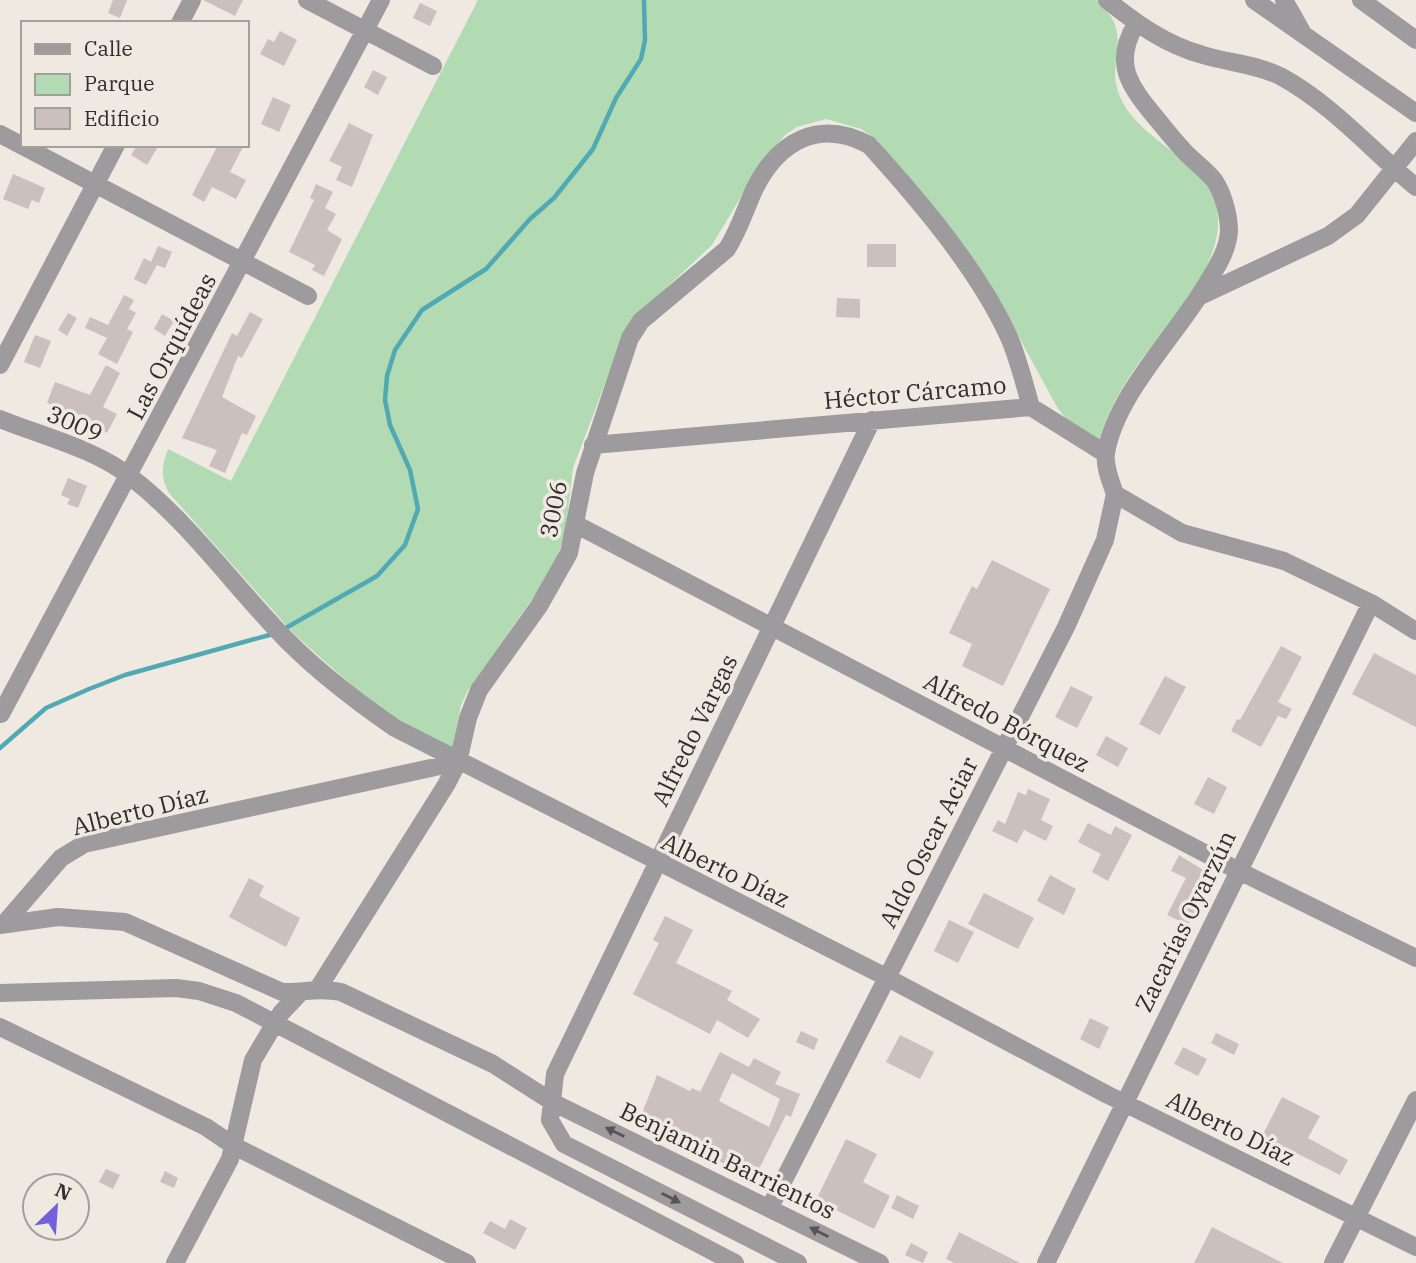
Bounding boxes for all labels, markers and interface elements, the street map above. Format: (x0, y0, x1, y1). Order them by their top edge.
legend (21, 21, 248, 147)
text: Calle (84, 34, 133, 62)
text: Parque (84, 69, 154, 97)
text: Edificio (84, 104, 159, 132)
street label: Las Orquídeas (119, 267, 223, 425)
street label: Héctor Cárcamo (822, 368, 1008, 416)
street label: 3009 (42, 397, 108, 449)
street label: 3006 (532, 478, 574, 540)
street label: Alfredo Vargas (643, 649, 745, 811)
street label: Alfredo Bórquez (918, 665, 1096, 779)
street label: Aldo Oscar Aciar (871, 751, 985, 933)
street label: Alberto Díaz (69, 778, 211, 842)
street label: Alberto Díaz (656, 825, 796, 915)
street label: Zacarías Oyarzún (1127, 825, 1243, 1017)
street label: Alberto Díaz (1161, 1083, 1301, 1173)
street label: Benjamin Barrientos (615, 1094, 841, 1226)
one-way arrow (605, 1126, 625, 1138)
north arrow (21, 1172, 91, 1242)
text: N (51, 1178, 75, 1206)
one-way arrow (661, 1193, 681, 1204)
one-way arrow (809, 1227, 829, 1238)

